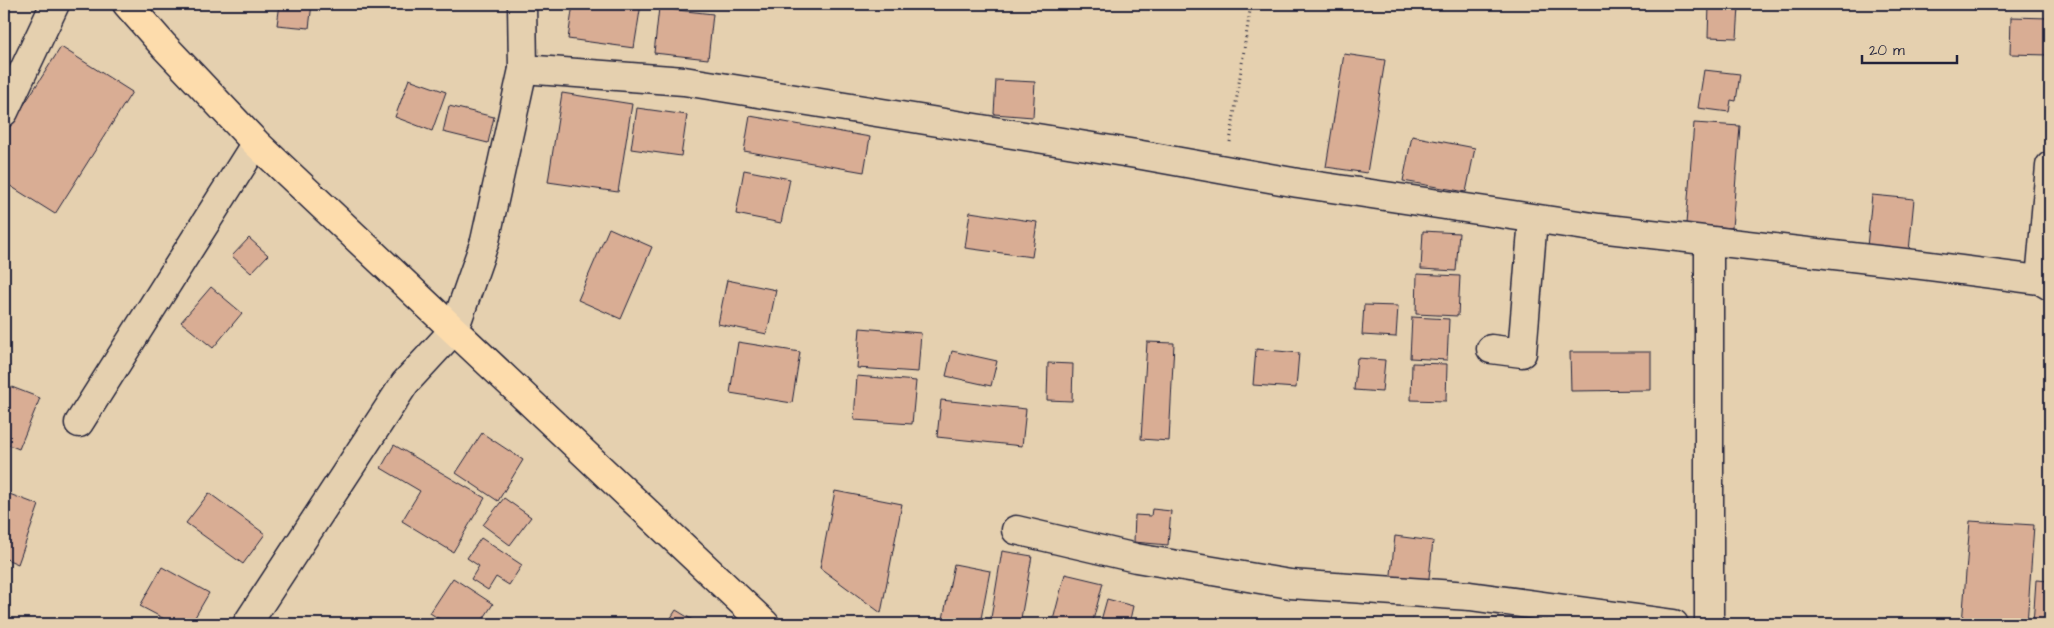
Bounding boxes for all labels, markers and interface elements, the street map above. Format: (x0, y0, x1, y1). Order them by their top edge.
scale bar (1862, 32, 1956, 64)
text: 20 m (1869, 40, 1905, 61)

